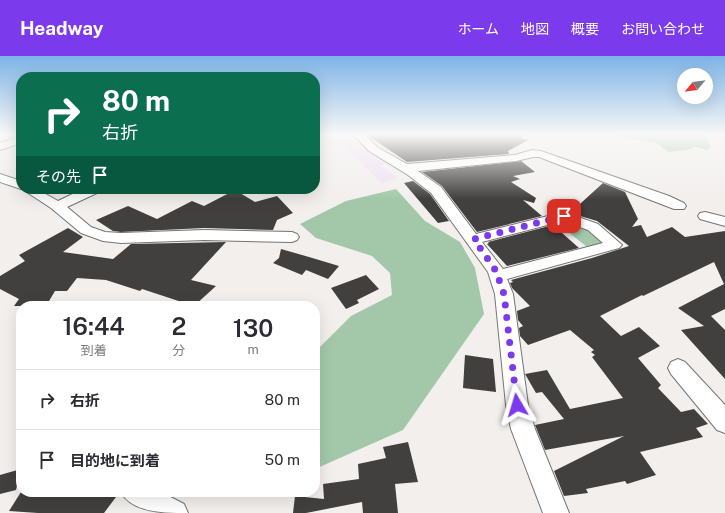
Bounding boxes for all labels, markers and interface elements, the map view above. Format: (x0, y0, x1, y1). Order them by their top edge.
text: Headway (20, 17, 103, 39)
text: ホーム (457, 21, 499, 37)
text: 地図 (521, 21, 549, 37)
text: 概要 (571, 21, 599, 37)
text: お問い合わせ (621, 21, 705, 37)
north arrow (677, 68, 713, 104)
map controls (677, 68, 713, 104)
text: 80 m (102, 84, 170, 117)
icon: right (36, 88, 88, 140)
text: 右折 (102, 122, 138, 143)
icon: arrive (89, 164, 111, 186)
text: その先 (36, 168, 81, 185)
pin (547, 199, 581, 233)
icon: arrive (553, 205, 575, 227)
text: 16:44 (63, 312, 125, 340)
text: 2 (171, 312, 186, 340)
text: 130 (233, 314, 273, 342)
text: m (247, 342, 259, 357)
text: 到着 (81, 343, 107, 358)
text: 分 (172, 343, 185, 358)
position arrow (496, 384, 538, 426)
icon: right (36, 389, 58, 411)
text: 80 m (265, 391, 300, 408)
text: 右折 (70, 392, 100, 409)
icon: arrive (36, 449, 58, 471)
text: 50 m (265, 451, 300, 468)
text: 目的地に到着 (70, 452, 160, 469)

